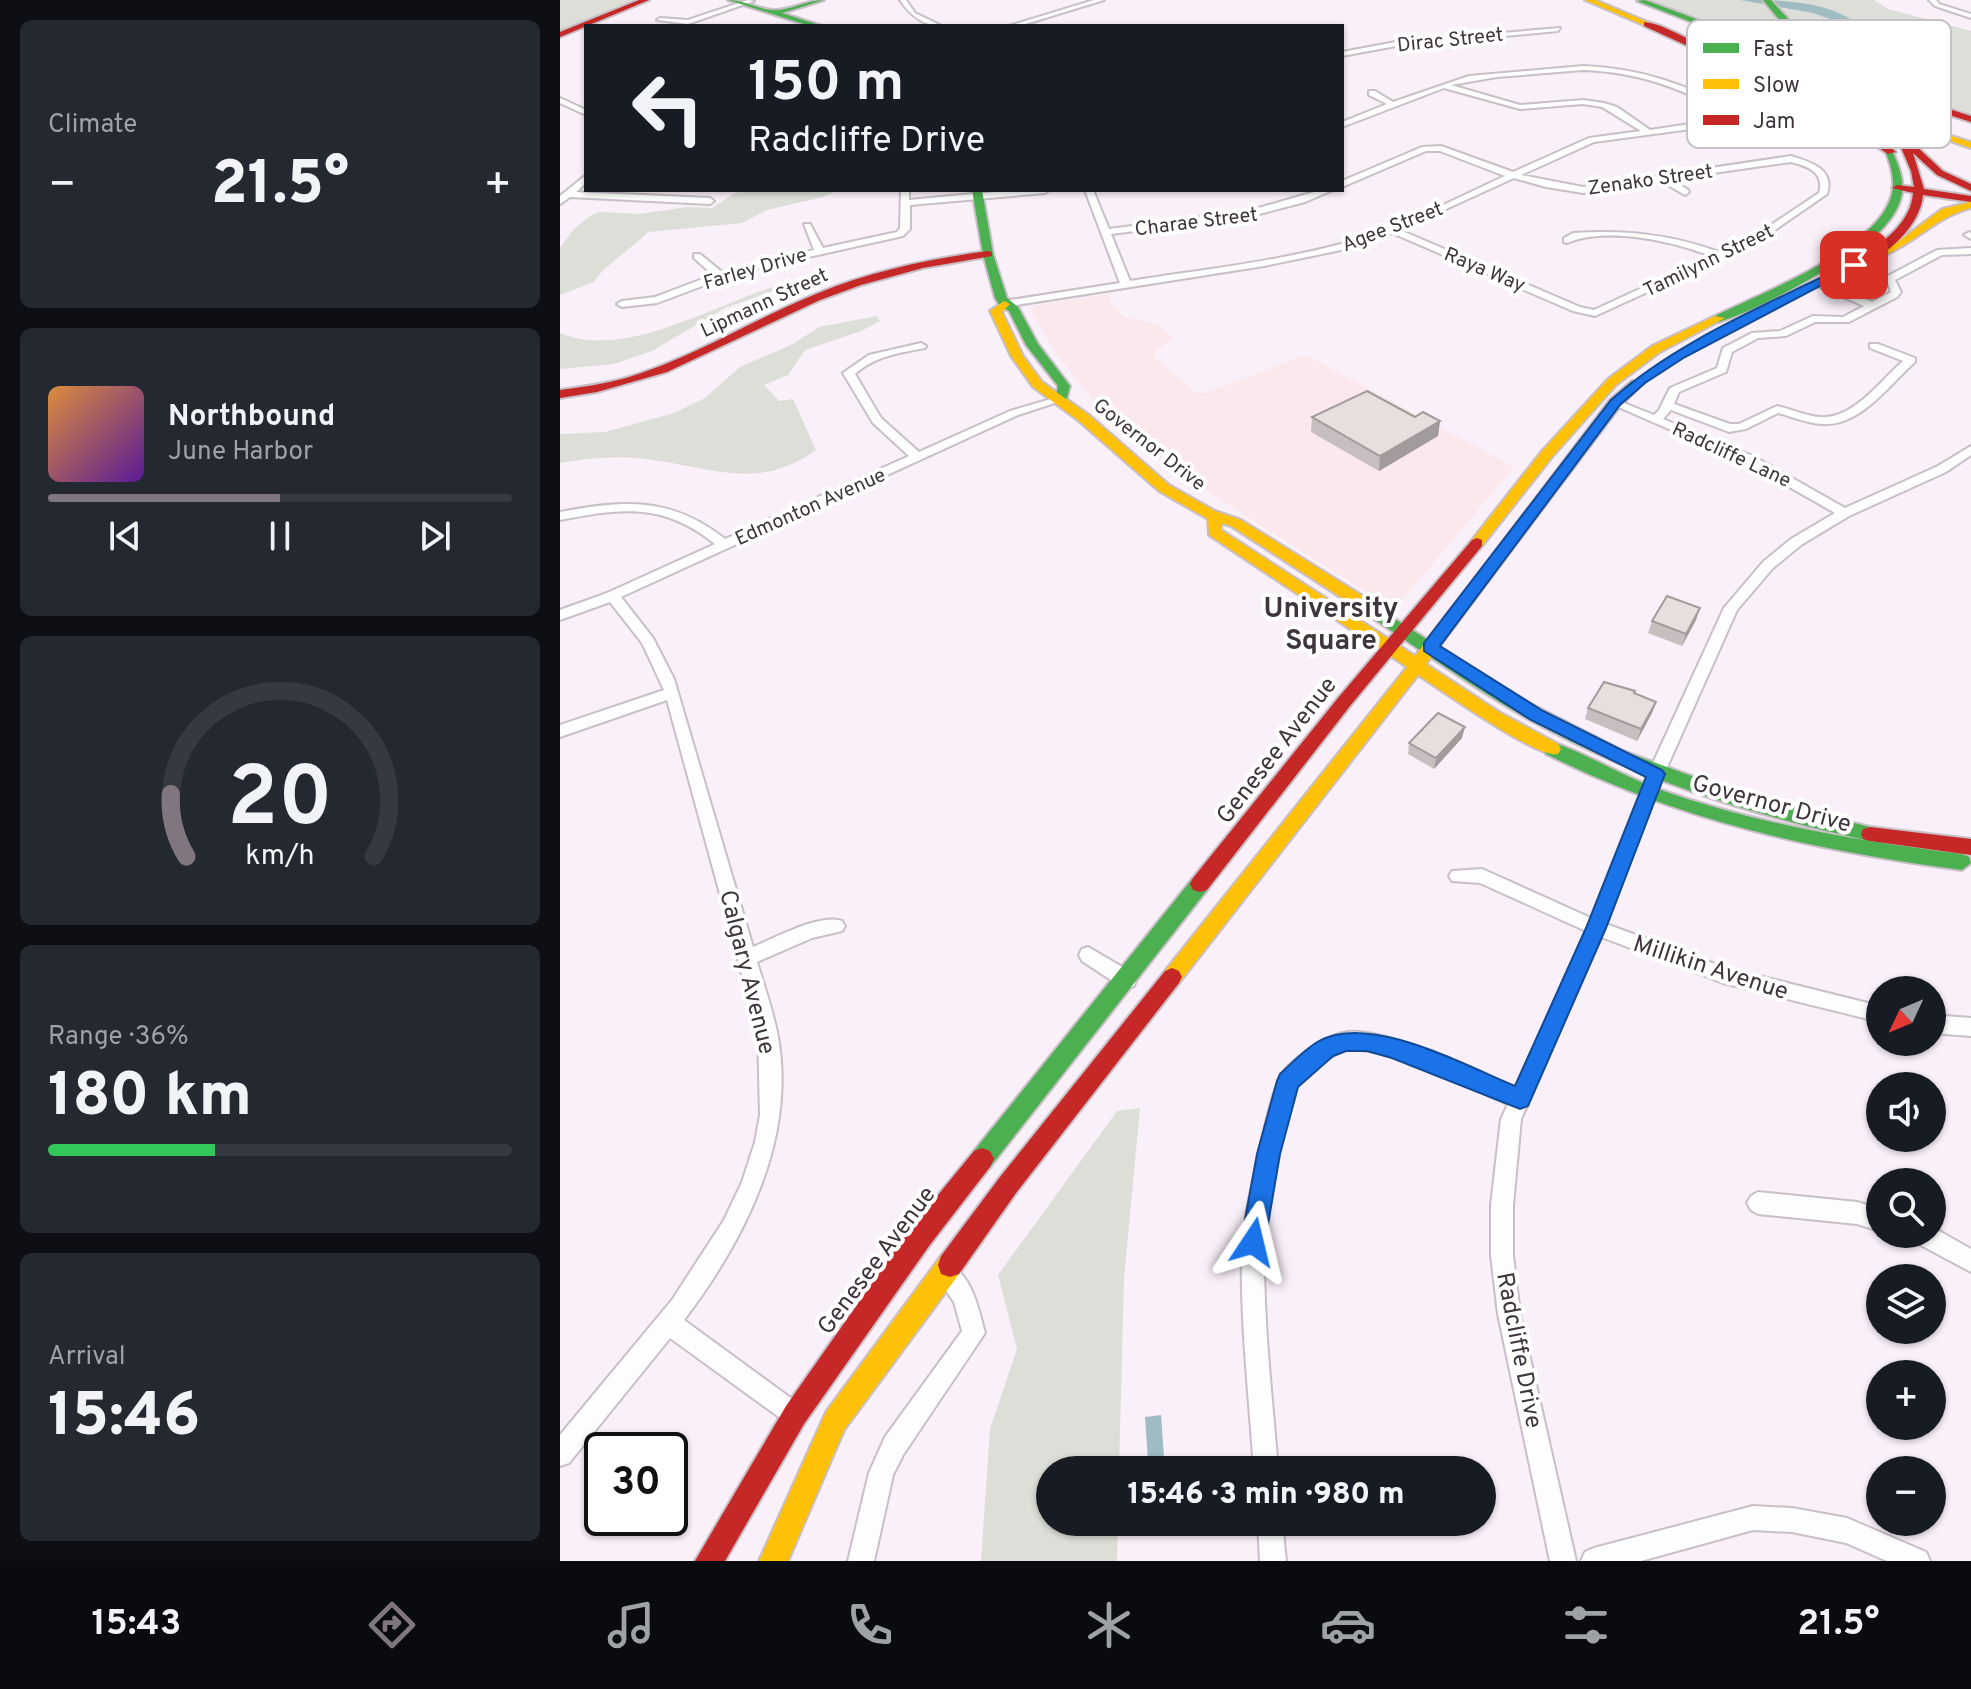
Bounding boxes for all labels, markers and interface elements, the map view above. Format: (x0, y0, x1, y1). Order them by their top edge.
legend (1687, 20, 1951, 148)
street label: Dirac Street (1396, 22, 1505, 59)
text: Fast (1753, 37, 1794, 64)
text: 150 m (748, 50, 904, 120)
icon: left (616, 56, 720, 160)
text: Slow (1753, 73, 1800, 100)
text: Climate (48, 109, 137, 142)
text: Jam (1753, 109, 1796, 136)
text: Radcliffe Drive (748, 119, 985, 165)
text: 21.5° (211, 149, 349, 225)
text: − (48, 159, 76, 215)
text: + (484, 159, 512, 215)
street label: Zenako Street (1586, 159, 1715, 203)
street label: Agee Street (1338, 197, 1447, 259)
street label: Charae Street (1133, 203, 1259, 243)
street label: Tamilynn Street (1639, 219, 1778, 305)
pin (1820, 231, 1888, 299)
street label: Raya Way (1440, 242, 1529, 300)
street label: Farley Drive (701, 243, 810, 297)
icon: arrive (1832, 243, 1876, 287)
street label: Lipmann Street (697, 263, 833, 345)
street label: Governor Drive (1087, 393, 1210, 498)
text: Northbound (168, 399, 335, 436)
street label: Radcliffe Lane (1667, 417, 1795, 495)
text: June Harbor (168, 436, 313, 469)
street label: Edmonton Avenue (731, 463, 890, 553)
icon: previous (103, 514, 147, 558)
icon: pause (258, 514, 302, 558)
icon: next (413, 514, 457, 558)
district label: University Square (1264, 592, 1399, 660)
street label: Genesee Avenue (1211, 672, 1344, 831)
text: 20 (227, 749, 333, 854)
street label: Governor Drive (1689, 769, 1854, 841)
text: km/h (245, 839, 315, 875)
street label: Calgary Avenue (711, 887, 781, 1058)
street label: Millikin Avenue (1629, 930, 1792, 1008)
north arrow (1866, 976, 1946, 1056)
map controls (1866, 976, 1946, 1536)
text: Range · 36% (48, 1021, 189, 1054)
text: 180 km (48, 1061, 252, 1137)
button: sound (1866, 1072, 1946, 1152)
button: search (1866, 1168, 1946, 1248)
street label: Genesee Avenue (812, 1181, 943, 1341)
position arrow (1211, 1200, 1295, 1284)
button: layers (1866, 1264, 1946, 1344)
street label: Radcliffe Drive (1488, 1270, 1548, 1431)
text: Arrival (48, 1341, 126, 1374)
button: + (1866, 1360, 1946, 1440)
text: 15:46 (48, 1381, 200, 1457)
speed limit sign: 30 (584, 1432, 688, 1536)
button: − (1866, 1456, 1946, 1536)
text: 15:46 · 3 min · 980 m (1128, 1477, 1404, 1514)
icon: directions (364, 1597, 420, 1653)
icon: music (603, 1597, 659, 1653)
icon: phone (842, 1597, 898, 1653)
icon: climate (1081, 1597, 1137, 1653)
icon: car (1320, 1597, 1376, 1653)
icon: filters (1558, 1597, 1614, 1653)
text: 15:43 (91, 1602, 181, 1648)
text: 21.5° (1797, 1602, 1880, 1648)

